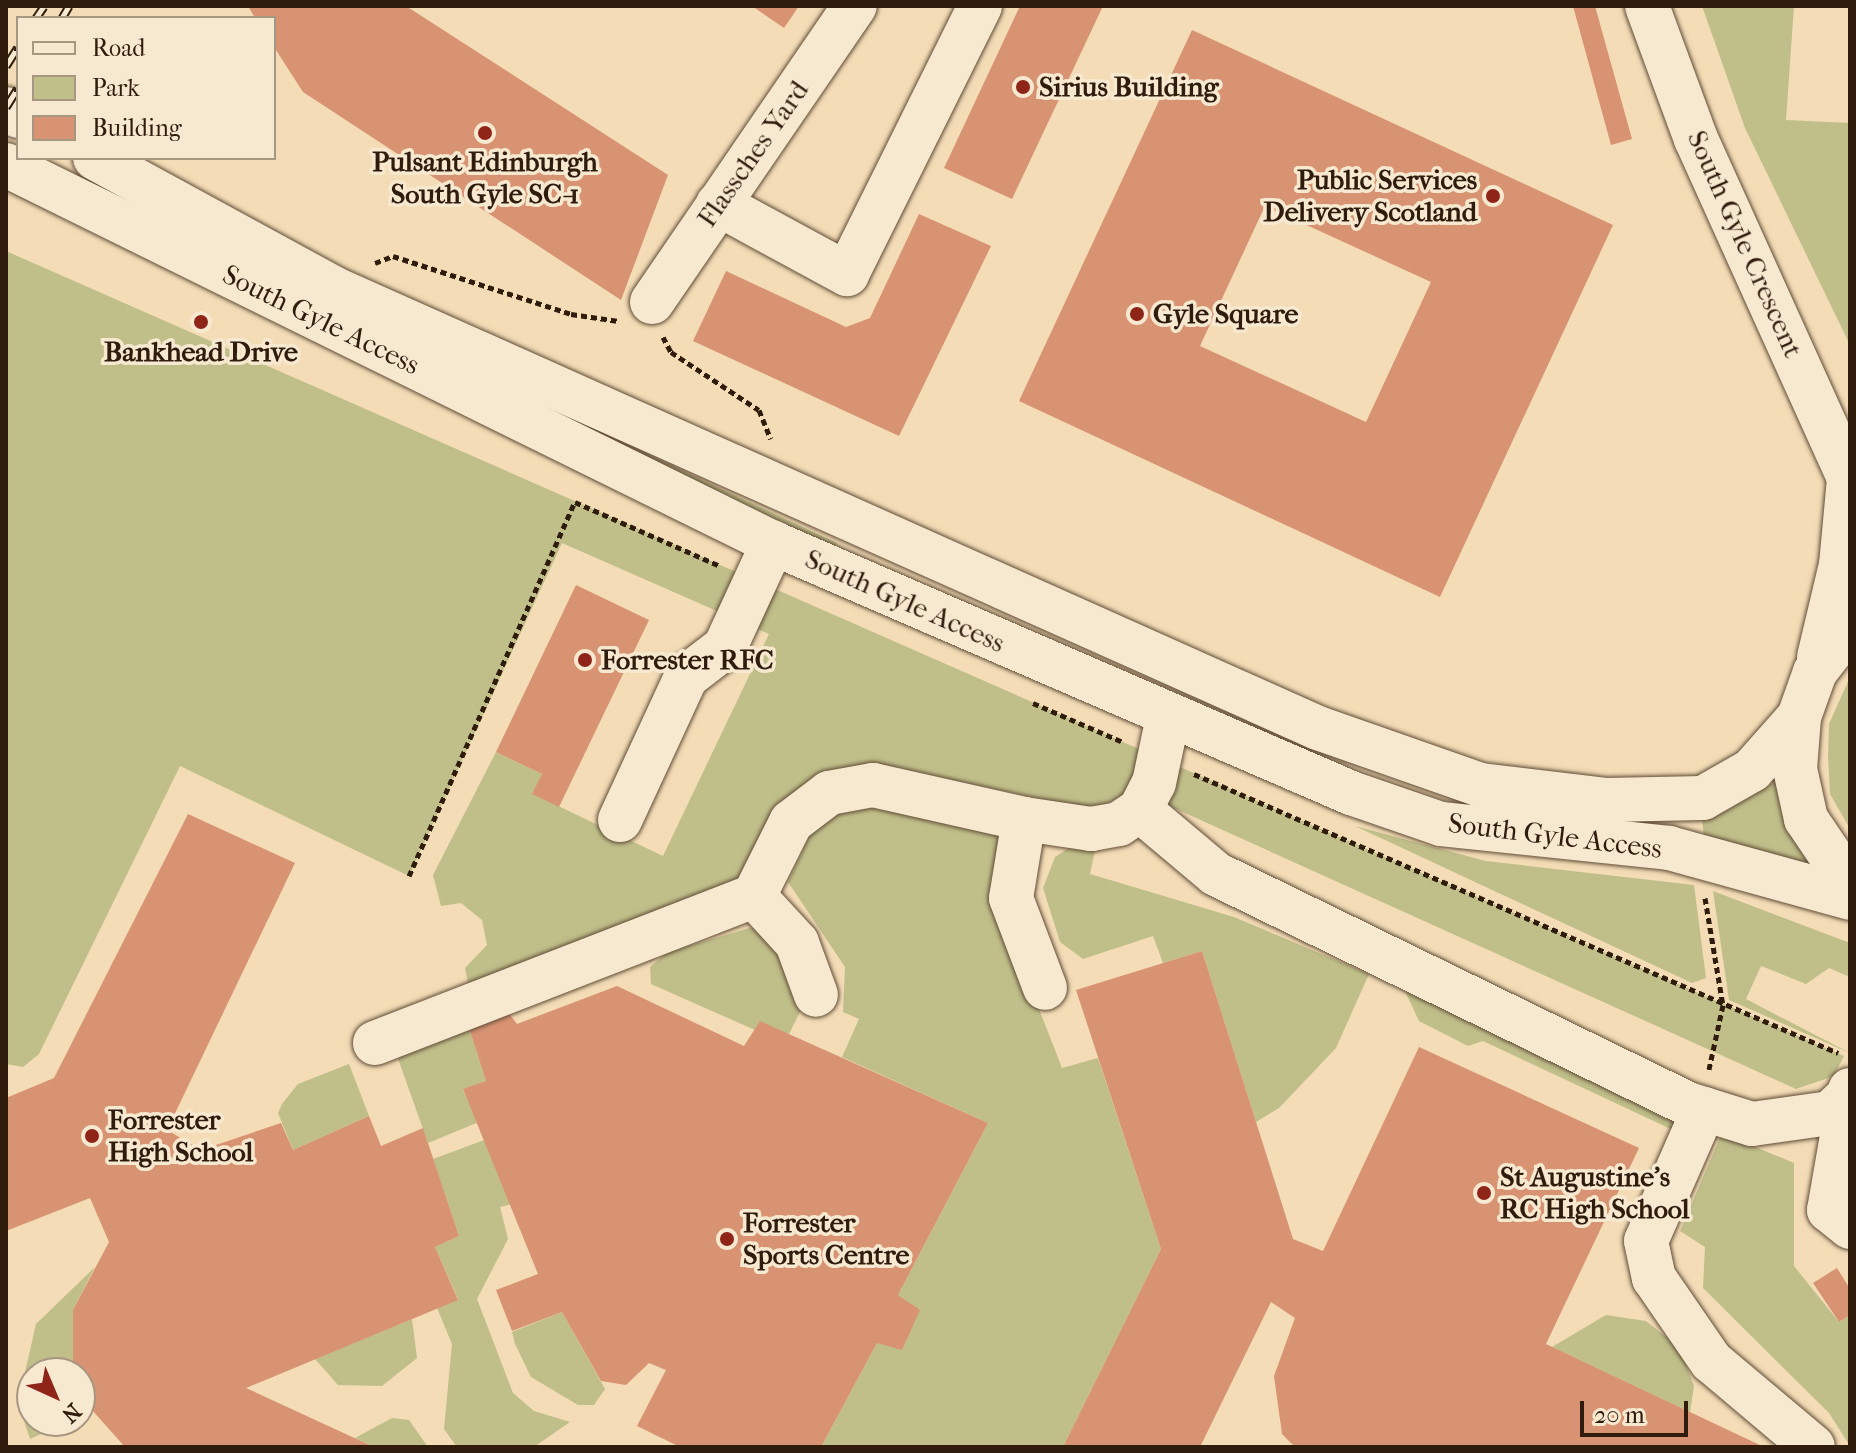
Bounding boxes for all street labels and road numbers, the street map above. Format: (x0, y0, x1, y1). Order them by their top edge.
street label: Flassches Yard (690, 74, 816, 234)
street label: South Gyle Crescent (1680, 125, 1810, 363)
street label: South Gyle Access (217, 258, 425, 382)
street label: South Gyle Access (800, 542, 1010, 660)
street label: South Gyle Access (1446, 806, 1664, 866)

